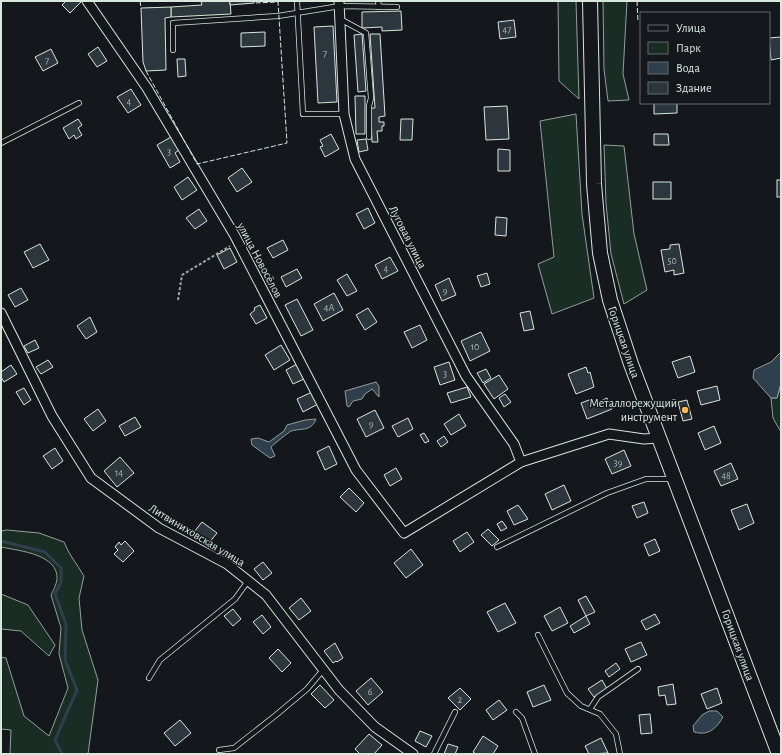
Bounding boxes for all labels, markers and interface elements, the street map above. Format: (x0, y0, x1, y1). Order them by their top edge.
legend (640, 12, 770, 104)
text: Улица (676, 22, 706, 34)
house number: 47 (503, 25, 511, 35)
text: Парк (676, 42, 701, 54)
house number: 7 (323, 49, 327, 59)
house number: 7 (45, 56, 49, 66)
text: Вода (676, 62, 700, 74)
text: Здание (676, 82, 712, 94)
house number: 4 (127, 97, 132, 107)
house number: 3 (167, 147, 171, 157)
street label: Луговая улица (386, 204, 429, 271)
street label: улица Новосёлов (234, 220, 285, 300)
house number: 50 (667, 256, 677, 266)
house number: 4 (384, 264, 389, 274)
house number: 9 (443, 286, 448, 296)
house number: 4А (324, 303, 334, 313)
street label: Горицкая улица (605, 304, 642, 380)
house number: 10 (471, 342, 479, 352)
house number: 3 (443, 369, 447, 379)
place label: Металлорежущий инструмент (589, 397, 678, 424)
marker: Металлорежущий инструмент (680, 405, 690, 415)
house number: 9 (369, 419, 374, 429)
house number: 39 (614, 458, 623, 468)
house number: 14 (115, 468, 123, 478)
house number: 48 (721, 471, 731, 481)
street label: Литвиниховская улица (146, 502, 248, 570)
street label: Горицкая улица (719, 608, 757, 683)
house number: 6 (368, 687, 373, 697)
house number: 2 (458, 695, 463, 705)

